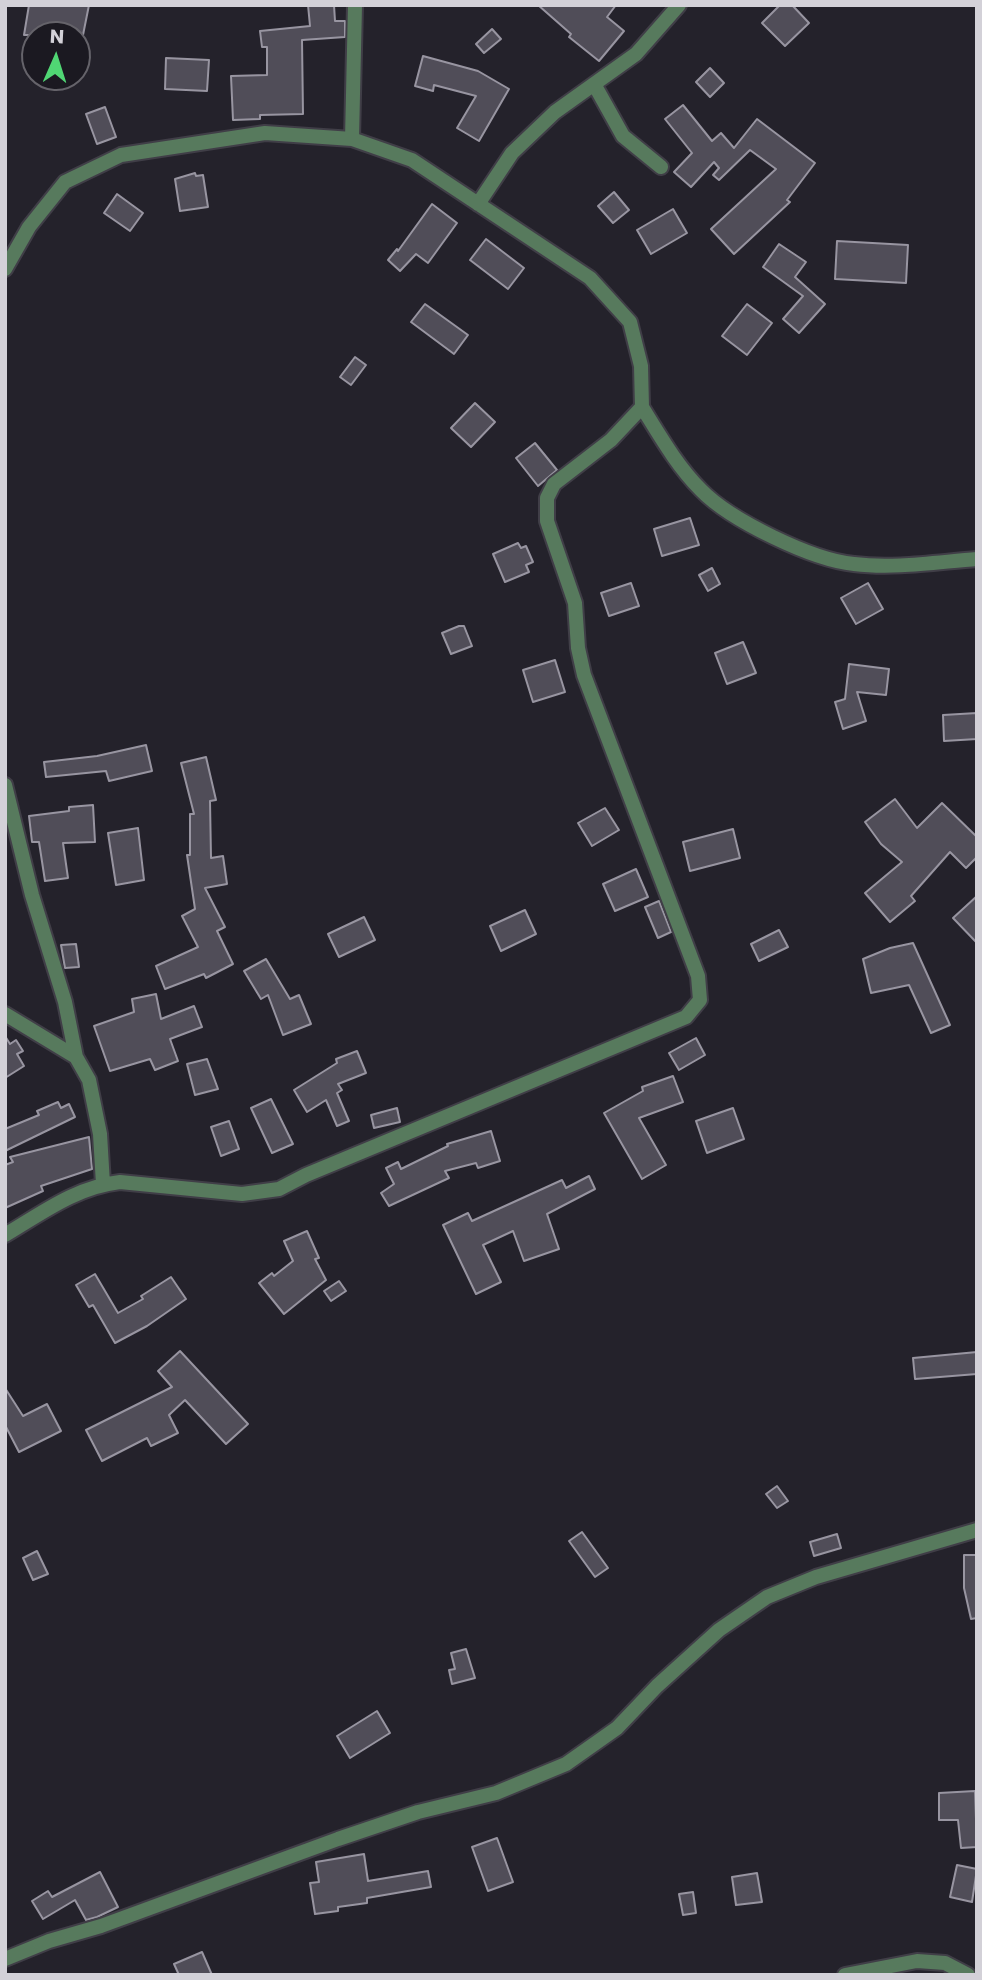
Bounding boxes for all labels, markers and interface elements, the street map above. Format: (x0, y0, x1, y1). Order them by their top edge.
north arrow (21, 21, 91, 91)
text: N (49, 23, 65, 50)

